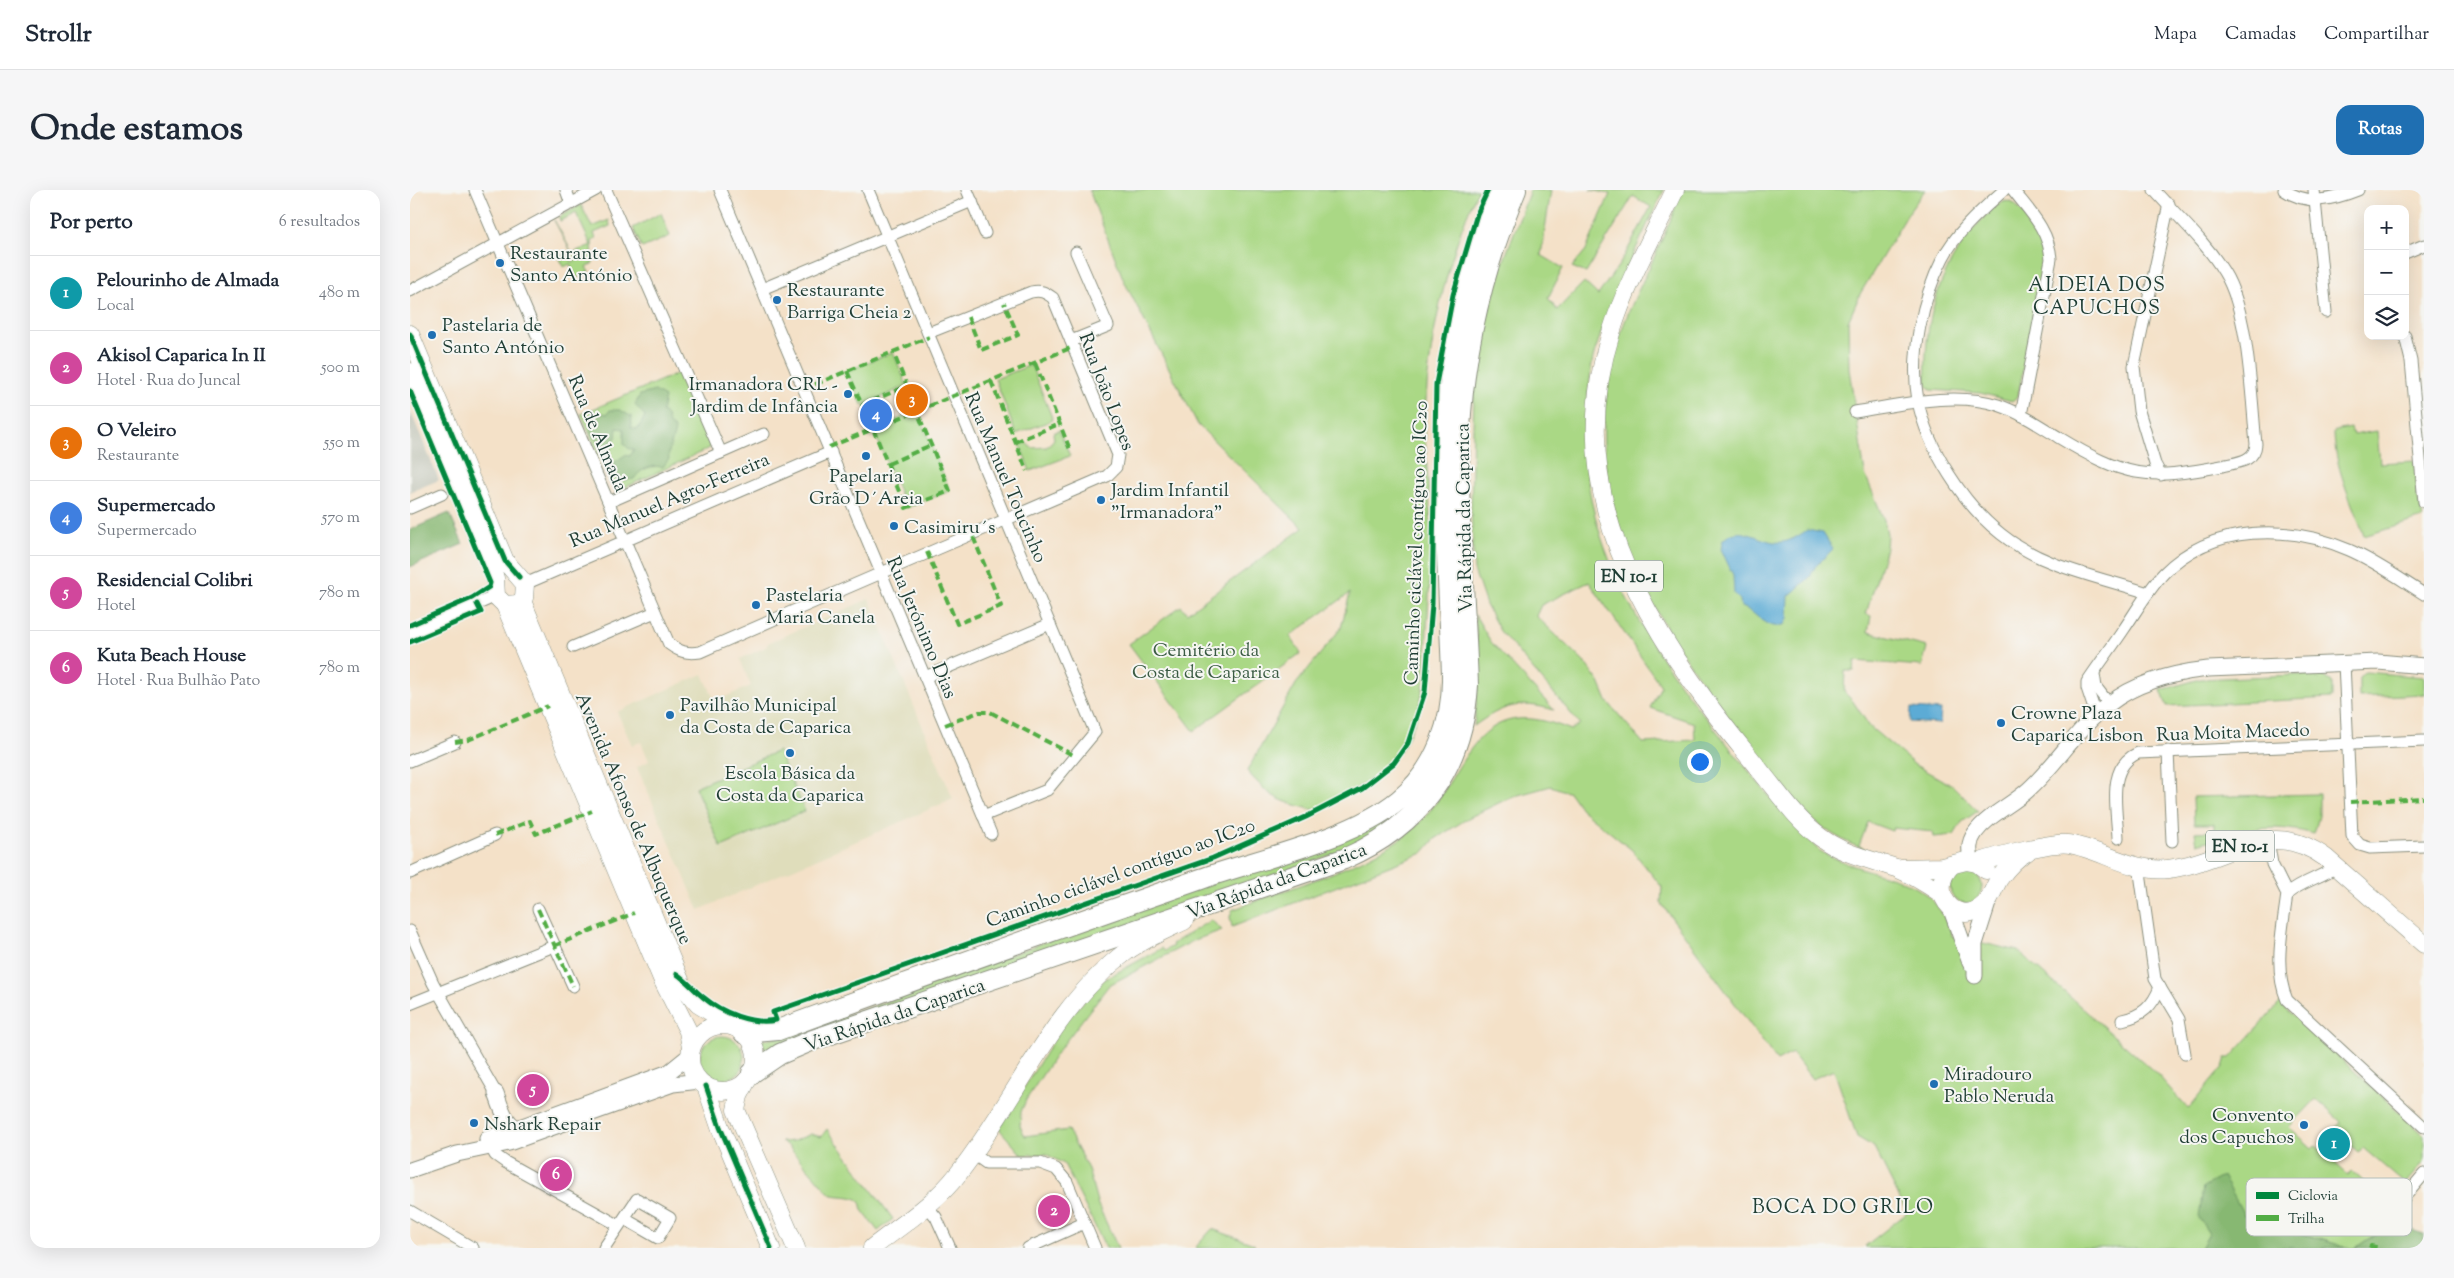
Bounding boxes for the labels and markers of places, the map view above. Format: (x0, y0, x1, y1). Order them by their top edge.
place label: Restaurante Santo António (510, 241, 632, 290)
marker: Restaurante Santo António (494, 257, 506, 269)
place label: Restaurante Barriga Cheia 2 (787, 278, 911, 327)
marker: Restaurante Barriga Cheia 2 (771, 294, 783, 306)
place label: Pastelaria de Santo António (442, 313, 564, 362)
marker: Pastelaria de Santo António (426, 329, 438, 341)
place label: Irmanadora CRL - Jardim de Infância (689, 372, 838, 421)
pin: 3 (896, 381, 928, 419)
marker: Irmanadora CRL - Jardim de Infância (842, 388, 854, 400)
pin: 4 (860, 396, 892, 434)
marker: Papelaria Grão D´Areia (860, 450, 872, 462)
place label: Papelaria Grão D´Areia (809, 464, 923, 513)
place label: Jardim Infantil "Irmanadora" (1110, 478, 1229, 527)
marker: Jardim Infantil "Irmanadora" (1095, 494, 1107, 506)
place label: Casimiru´s (904, 515, 996, 542)
marker: Casimiru´s (888, 520, 900, 532)
place label: Pastelaria Maria Canela (766, 583, 875, 632)
marker: Pastelaria Maria Canela (750, 599, 762, 611)
place label: Pavilhão Municipal da Costa de Caparica (680, 693, 852, 742)
place label: Crowne Plaza Caparica Lisbon (2011, 701, 2144, 750)
marker: Pavilhão Municipal da Costa de Caparica (664, 709, 676, 721)
marker: Crowne Plaza Caparica Lisbon (1995, 717, 2007, 729)
marker: Escola Básica da Costa da Caparica (784, 747, 796, 759)
place label: Escola Básica da Costa da Caparica (716, 761, 864, 810)
place label: Miradouro Pablo Neruda (1944, 1062, 2054, 1111)
pin: 5 (517, 1071, 549, 1109)
marker: Miradouro Pablo Neruda (1928, 1078, 1940, 1090)
place label: Convento dos Capuchos (2179, 1103, 2294, 1152)
place label: Nshark Repair (484, 1112, 601, 1139)
marker: Nshark Repair (468, 1117, 480, 1129)
marker: Convento dos Capuchos (2298, 1119, 2310, 1131)
pin: 1 (2318, 1125, 2350, 1163)
pin: 6 (540, 1156, 572, 1194)
pin: 2 (1038, 1192, 1070, 1230)

